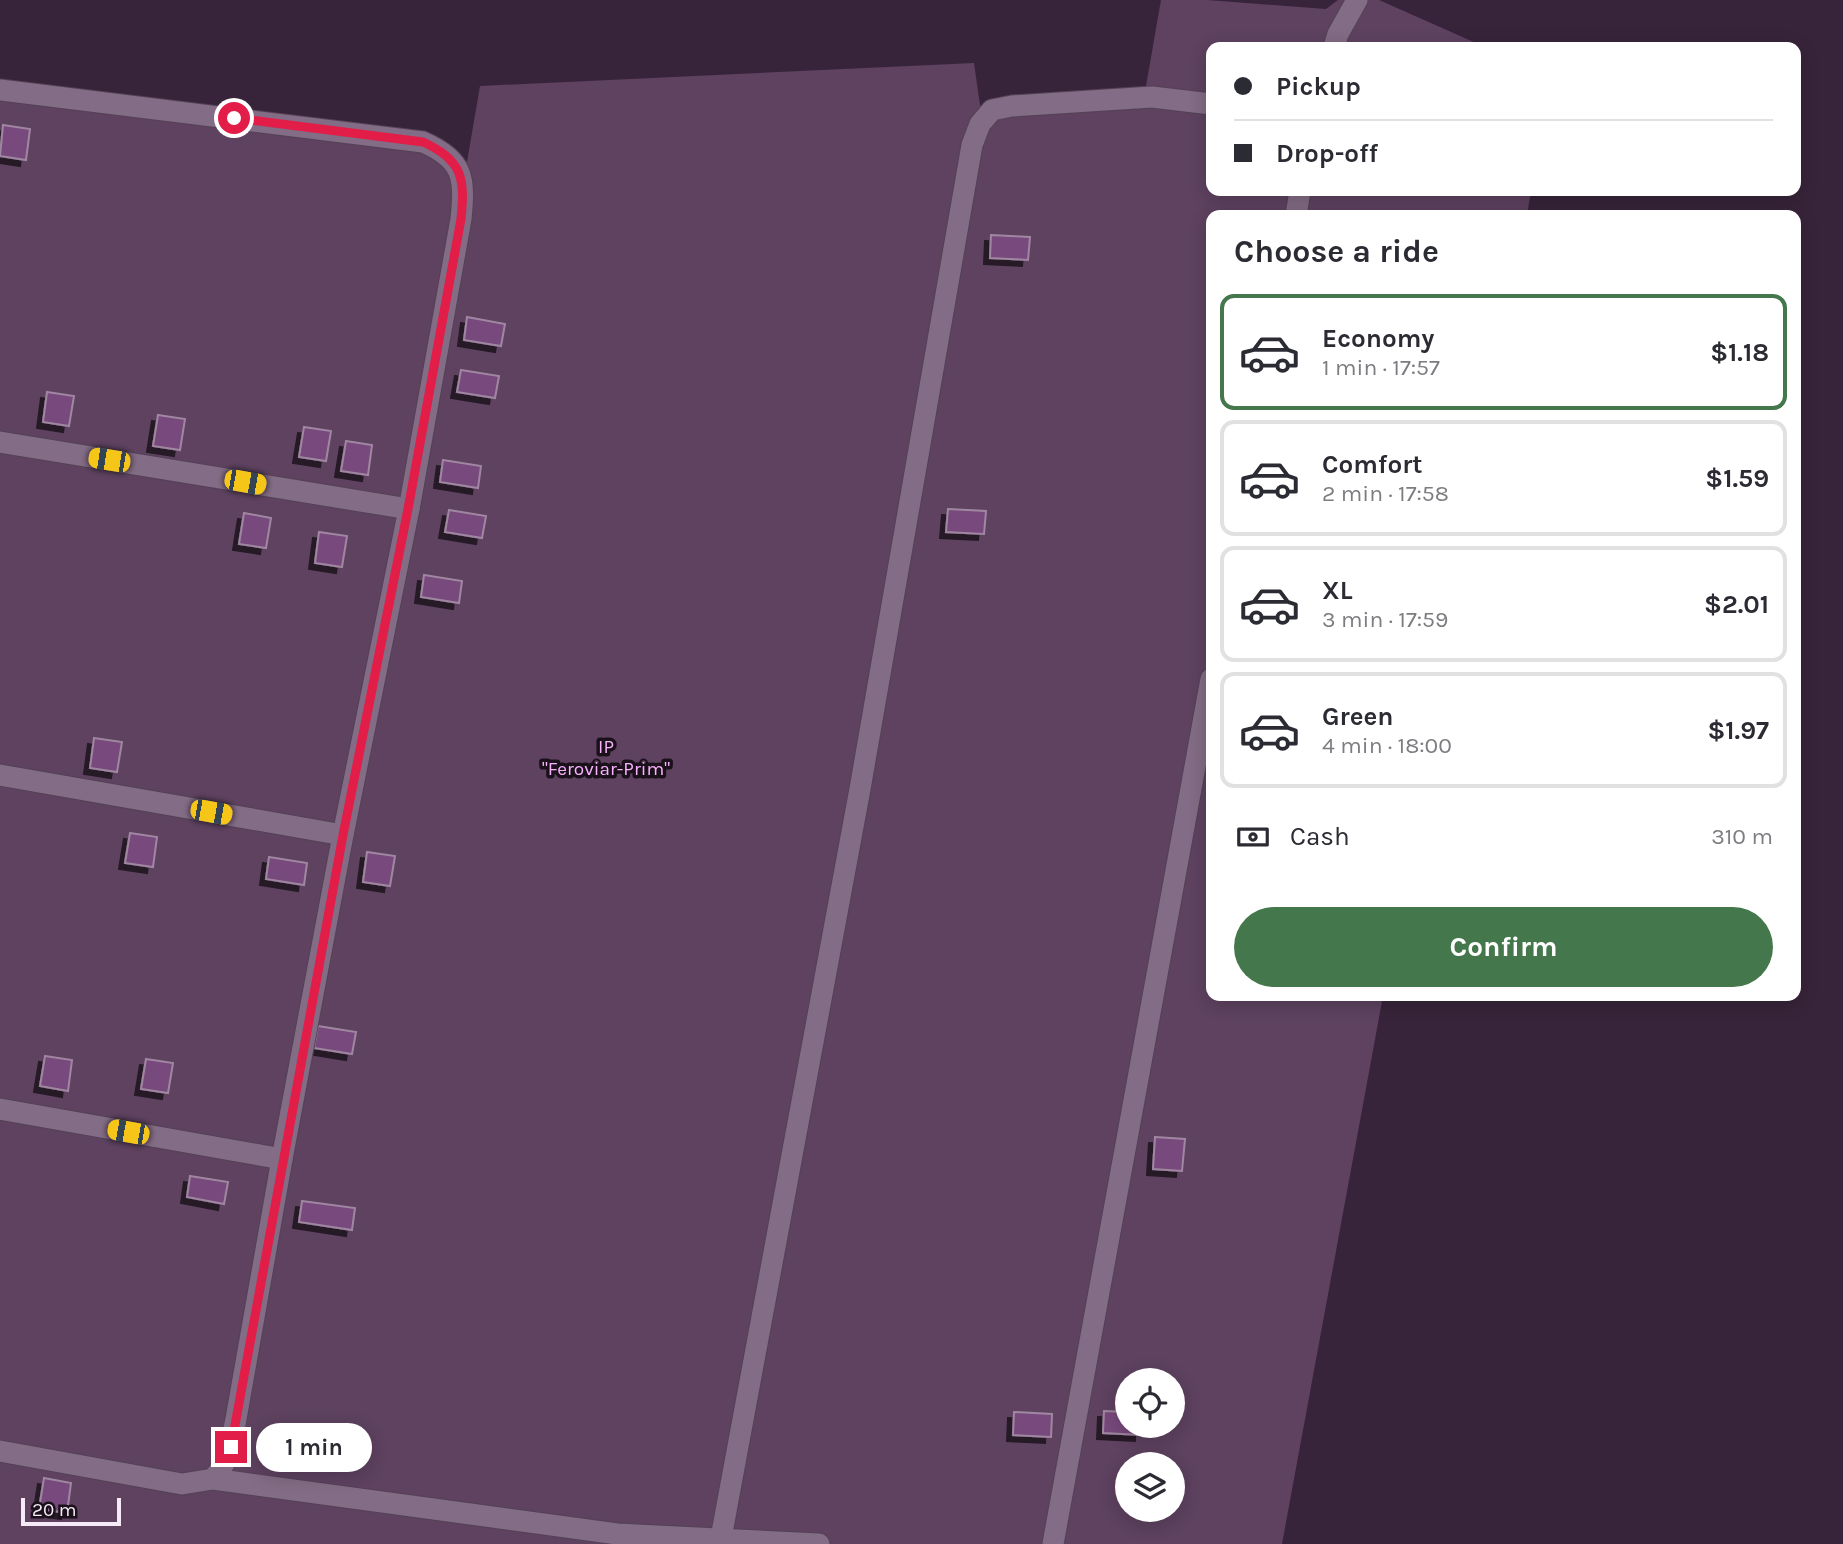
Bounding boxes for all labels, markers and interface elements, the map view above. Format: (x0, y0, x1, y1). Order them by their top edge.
text: Pickup (1276, 71, 1361, 102)
route start (218, 102, 250, 134)
text: Drop-off (1276, 138, 1378, 169)
text: Choose a ride (1234, 233, 1439, 270)
icon: car (1238, 321, 1301, 384)
text: Economy (1322, 323, 1434, 354)
text: $1.18 (1710, 337, 1769, 368)
text: 1 min · 17:57 (1322, 354, 1440, 381)
car (87, 446, 132, 474)
icon: car (1238, 447, 1301, 510)
text: Comfort (1322, 449, 1423, 480)
text: $1.59 (1705, 463, 1769, 494)
car (223, 468, 268, 496)
text: 2 min · 17:58 (1322, 480, 1449, 507)
icon: car (1238, 573, 1301, 636)
text: XL (1322, 575, 1353, 606)
text: $2.01 (1704, 589, 1769, 620)
text: 3 min · 17:59 (1322, 606, 1448, 633)
icon: car (1238, 699, 1301, 762)
text: Green (1322, 701, 1394, 732)
text: $1.97 (1707, 715, 1769, 746)
text: 4 min · 18:00 (1322, 732, 1452, 759)
park label: IP "Feroviar-Prim" (542, 736, 670, 780)
car (189, 798, 234, 826)
icon: cash (1234, 818, 1272, 856)
text: Cash (1290, 821, 1350, 852)
text: 310 m (1711, 823, 1773, 850)
button: Confirm (1234, 907, 1773, 987)
car (106, 1118, 151, 1146)
map controls (1115, 1368, 1185, 1522)
button: locate (1115, 1368, 1185, 1438)
callout: 1 min (256, 1422, 371, 1472)
route end (215, 1431, 247, 1463)
text: 1 min (285, 1434, 343, 1461)
button: layers (1115, 1452, 1185, 1522)
scale bar (21, 1495, 121, 1527)
text: 20 m (32, 1499, 77, 1521)

